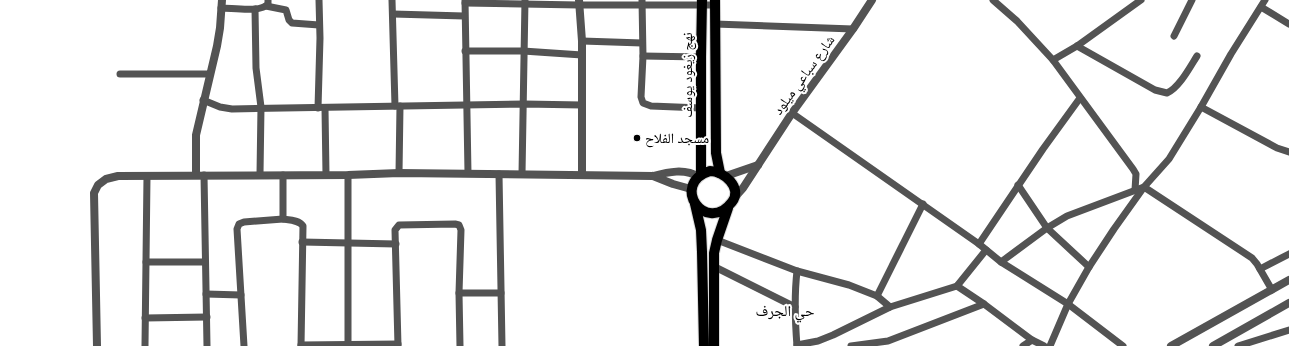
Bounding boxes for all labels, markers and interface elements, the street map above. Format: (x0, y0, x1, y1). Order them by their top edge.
street label: نهج زيغود يوسف (679, 32, 697, 118)
street label: شارع سباعي ميلود (770, 32, 841, 119)
place label: مسجد الفلاح (645, 130, 709, 148)
marker: مسجد الفلاح (632, 133, 642, 143)
district label: حي الجرف (756, 302, 815, 323)

